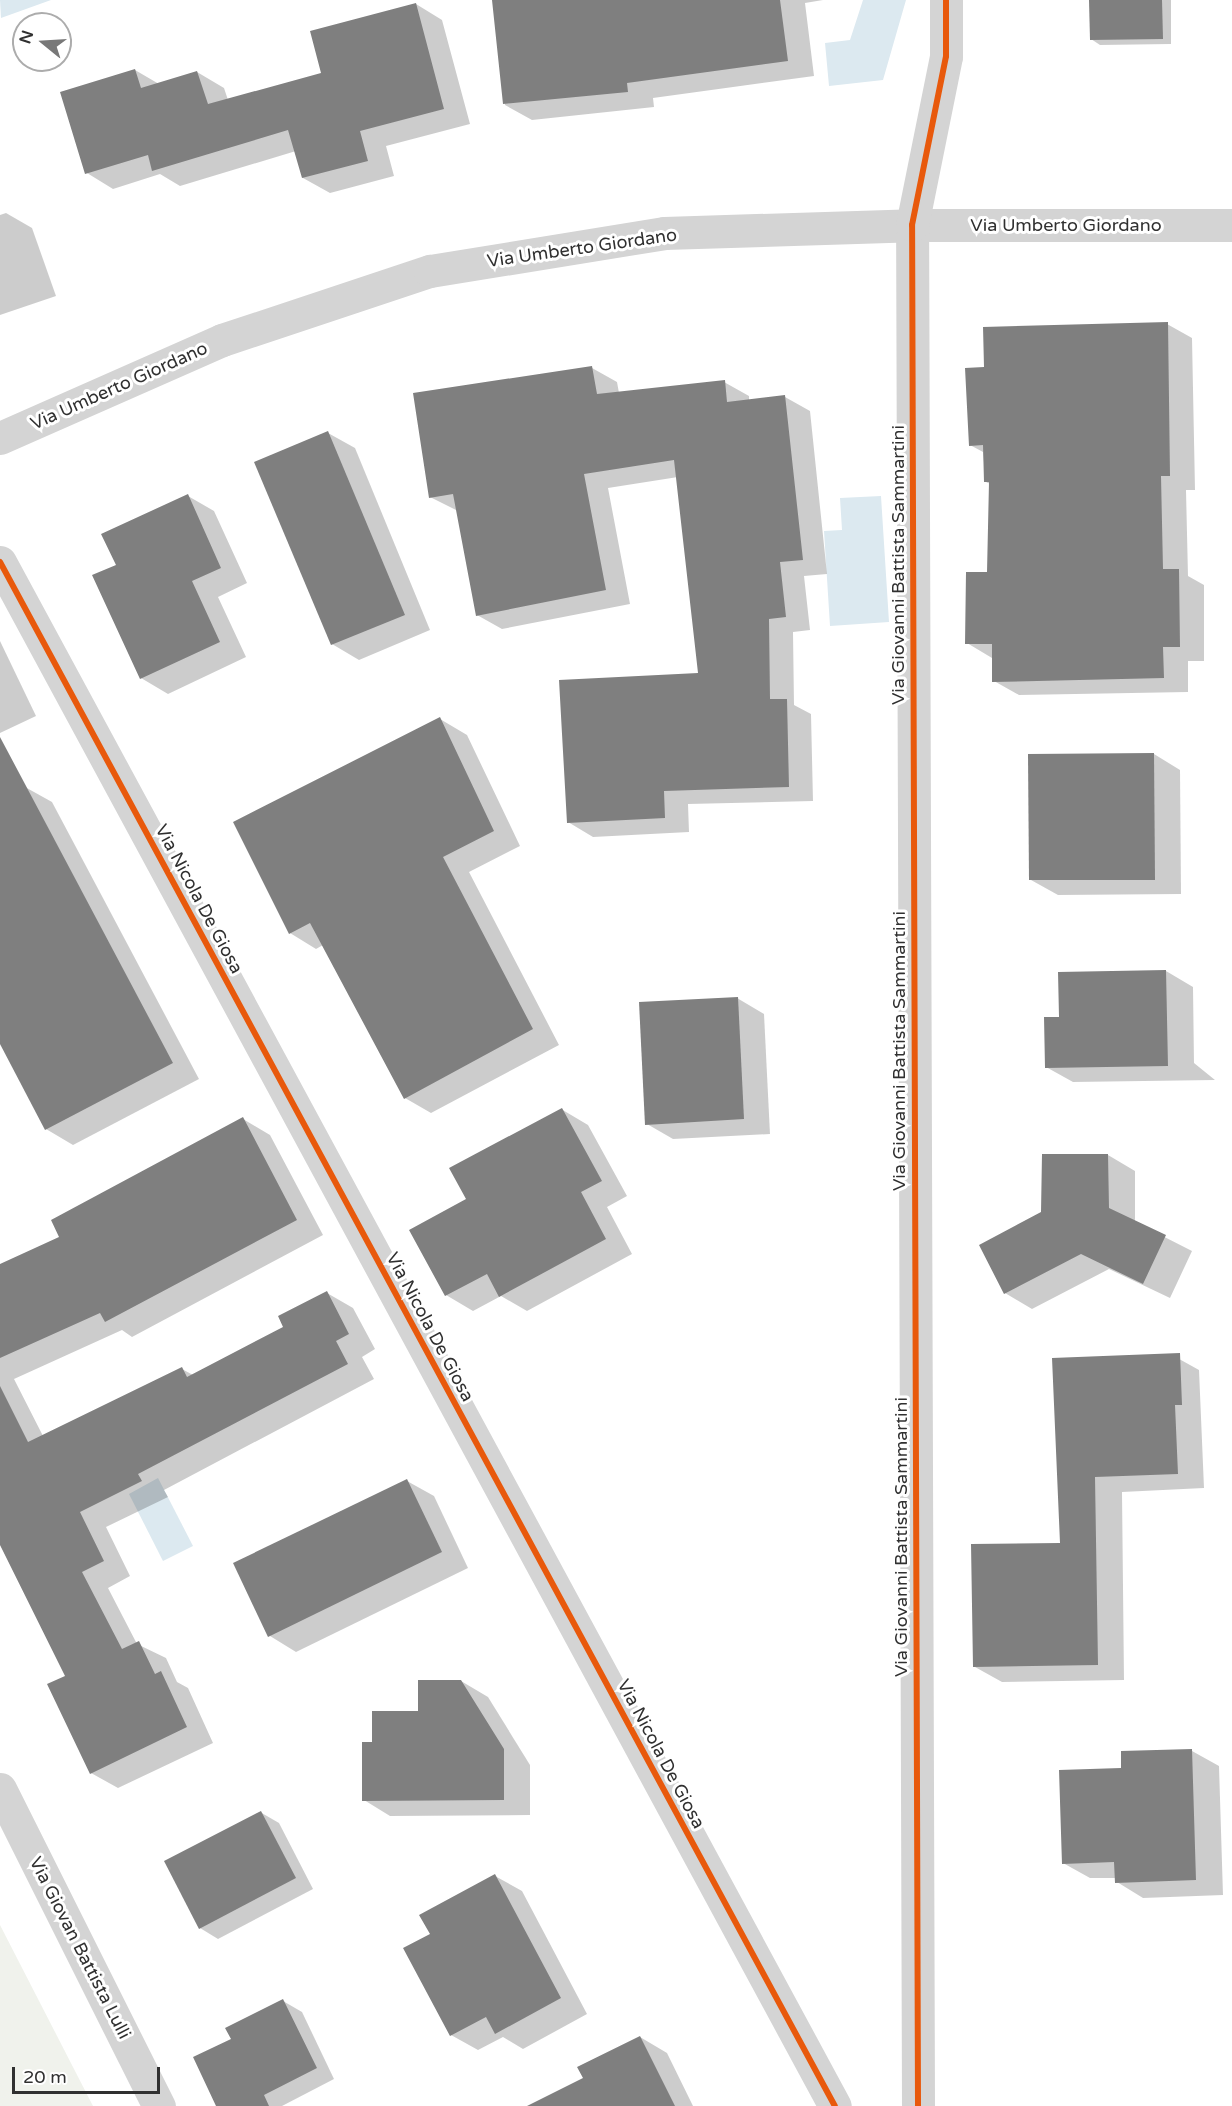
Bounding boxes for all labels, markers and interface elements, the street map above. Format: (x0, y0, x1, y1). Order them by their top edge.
north arrow (12, 12, 72, 72)
text: N (15, 28, 38, 46)
street label: Via Umberto Giordano (970, 214, 1162, 236)
street label: Via Umberto Giordano (486, 224, 678, 272)
street label: Via Umberto Giordano (27, 337, 211, 435)
street label: Via Giovanni Battista Sammartini (887, 425, 909, 705)
street label: Via Nicola De Giosa (151, 821, 247, 977)
street label: Via Giovanni Battista Sammartini (888, 911, 910, 1191)
street label: Via Nicola De Giosa (382, 1249, 478, 1405)
street label: Via Giovanni Battista Sammartini (890, 1397, 912, 1677)
street label: Via Nicola De Giosa (613, 1676, 709, 1832)
street label: Via Giovan Battista Lulli (25, 1853, 135, 2043)
scale bar (15, 2055, 164, 2093)
text: 20 m (23, 2066, 67, 2088)

